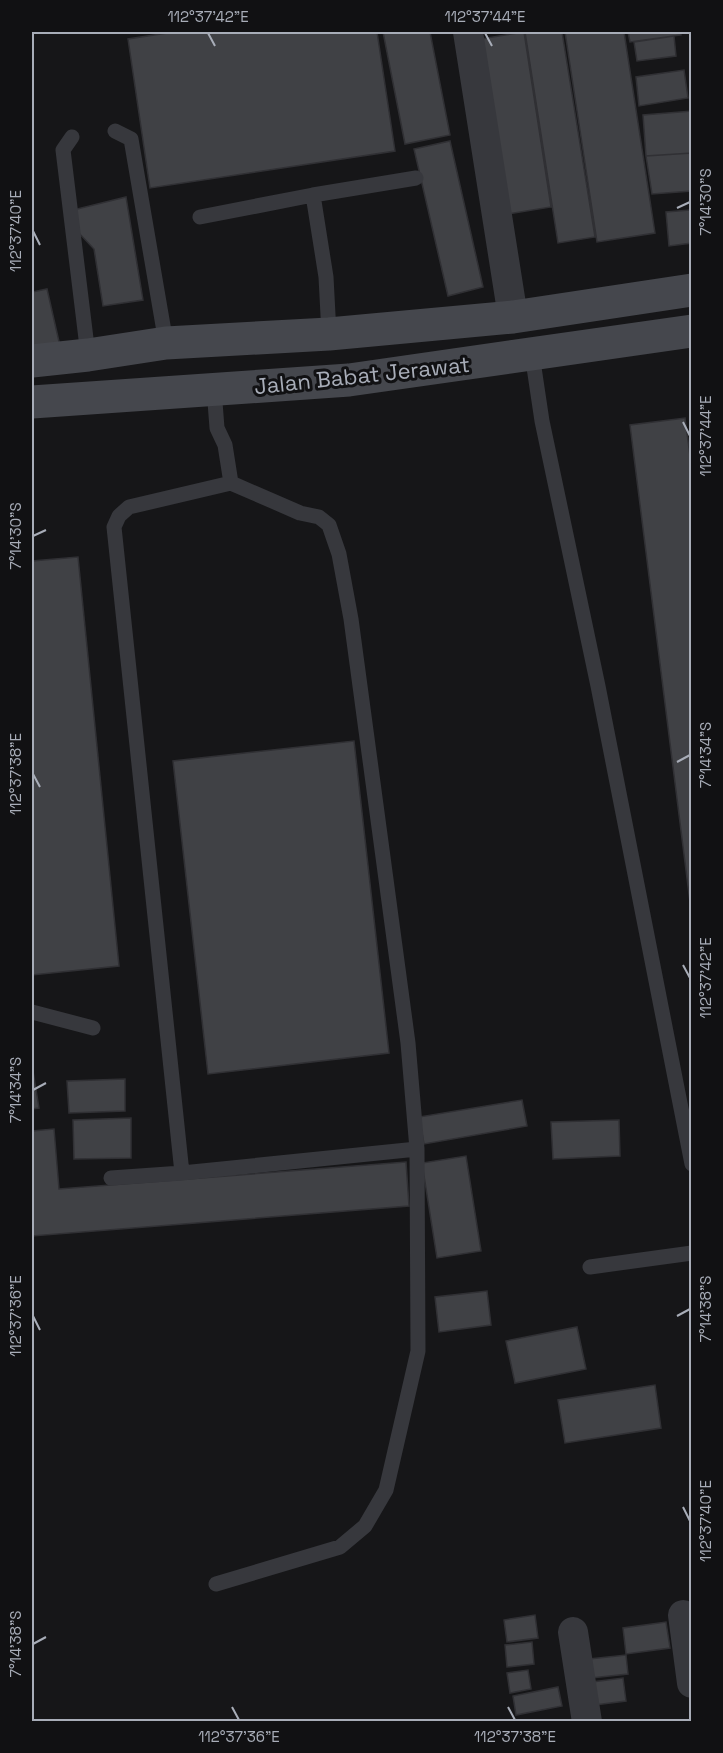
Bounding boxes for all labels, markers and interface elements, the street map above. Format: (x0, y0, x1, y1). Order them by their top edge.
text: 112°37'42"E (167, 7, 249, 26)
text: 112°37'44"E (445, 7, 526, 26)
text: 7°14'30"S (696, 168, 715, 236)
text: 112°37'40"E (6, 190, 25, 272)
street label: Jalan Babat Jerawat (253, 350, 471, 400)
text: 112°37'44"E (696, 396, 715, 477)
text: 7°14'30"S (6, 502, 25, 570)
text: 7°14'34"S (696, 722, 715, 788)
text: 112°37'38"E (6, 733, 25, 815)
text: 112°37'42"E (696, 937, 715, 1019)
text: 7°14'34"S (6, 1057, 25, 1123)
text: 112°37'36"E (6, 1275, 25, 1357)
text: 7°14'38"S (696, 1275, 715, 1343)
text: 112°37'40"E (696, 1480, 715, 1562)
text: 7°14'38"S (6, 1610, 25, 1678)
text: 112°37'36"E (198, 1727, 280, 1746)
text: 112°37'38"E (474, 1727, 556, 1746)

